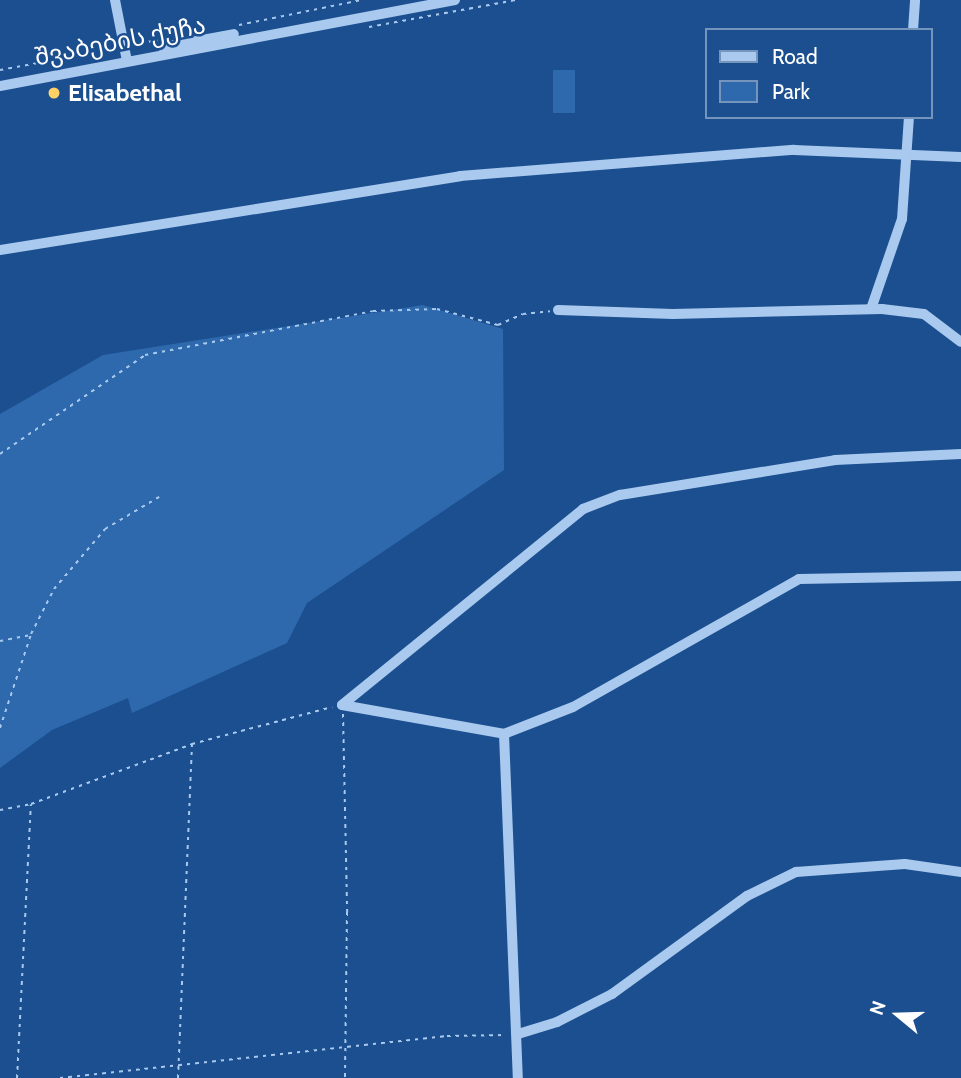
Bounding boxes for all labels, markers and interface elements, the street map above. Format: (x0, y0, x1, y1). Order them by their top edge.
street label: შვაბების ქუჩა (32, 10, 208, 72)
legend (706, 28, 933, 119)
text: Road (772, 44, 818, 69)
place label: Elisabethal (68, 79, 182, 107)
text: Park (772, 79, 810, 104)
marker: Elisabethal (46, 85, 62, 101)
north arrow (863, 980, 933, 1050)
text: N (865, 998, 891, 1018)

